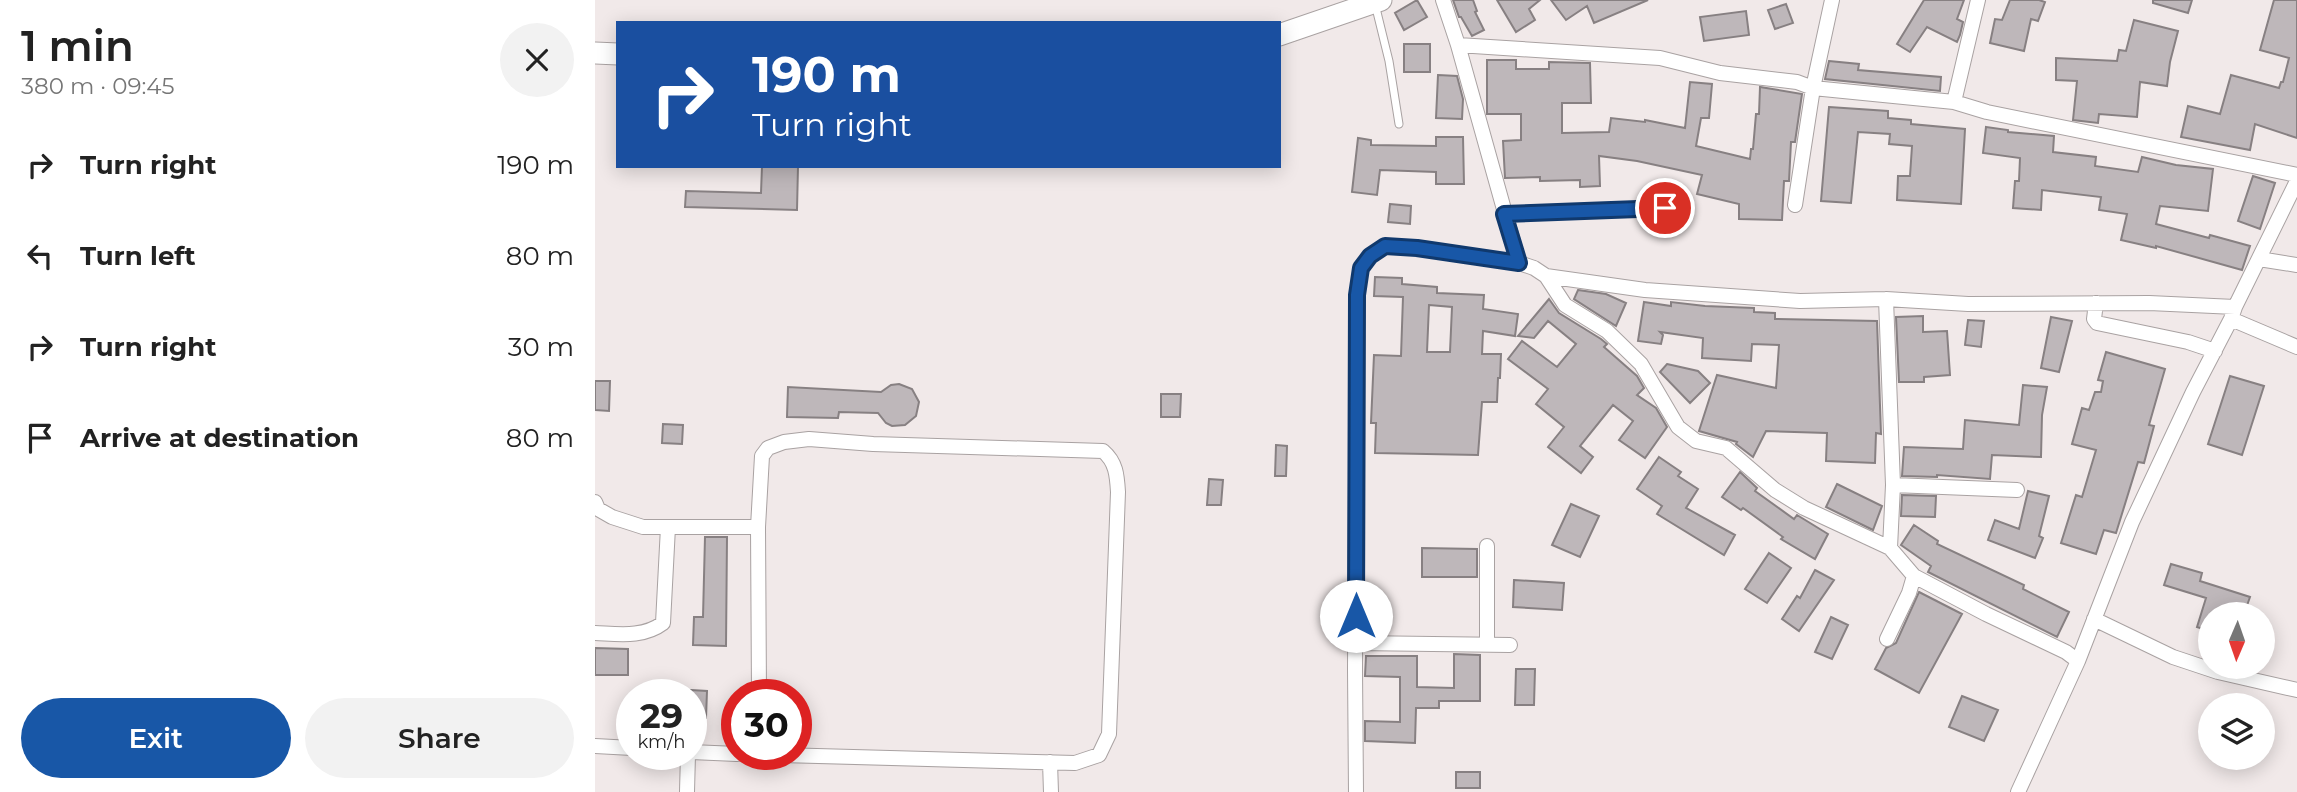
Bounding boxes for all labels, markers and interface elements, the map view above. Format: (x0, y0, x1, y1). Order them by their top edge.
text: 1 min (21, 20, 134, 72)
button: close (500, 23, 574, 97)
text: 190 m (752, 45, 901, 104)
icon: right (637, 49, 728, 140)
text: 380 m · 09:45 (21, 72, 174, 100)
text: Turn right (752, 105, 912, 144)
icon: right (21, 146, 59, 184)
text: Turn right (80, 149, 216, 181)
text: 190 m (497, 149, 574, 181)
pin (1635, 178, 1695, 238)
icon: arrive (1646, 189, 1684, 227)
icon: left (21, 237, 59, 275)
text: Turn left (80, 240, 196, 272)
text: 80 m (506, 240, 574, 272)
icon: right (21, 328, 59, 366)
text: Turn right (80, 331, 216, 363)
text: 30 m (508, 331, 574, 363)
icon: arrive (21, 419, 59, 457)
text: Arrive at destination (80, 422, 359, 454)
text: 80 m (506, 422, 574, 454)
position arrow (1319, 579, 1393, 653)
north arrow (2198, 602, 2275, 679)
map controls (2198, 602, 2275, 770)
speed limit sign: 30 (721, 679, 812, 770)
button: layers (2198, 693, 2275, 770)
text: 29 (640, 694, 683, 737)
button: Exit (21, 698, 291, 778)
button: Share (305, 698, 574, 778)
text: km/h (637, 731, 686, 753)

